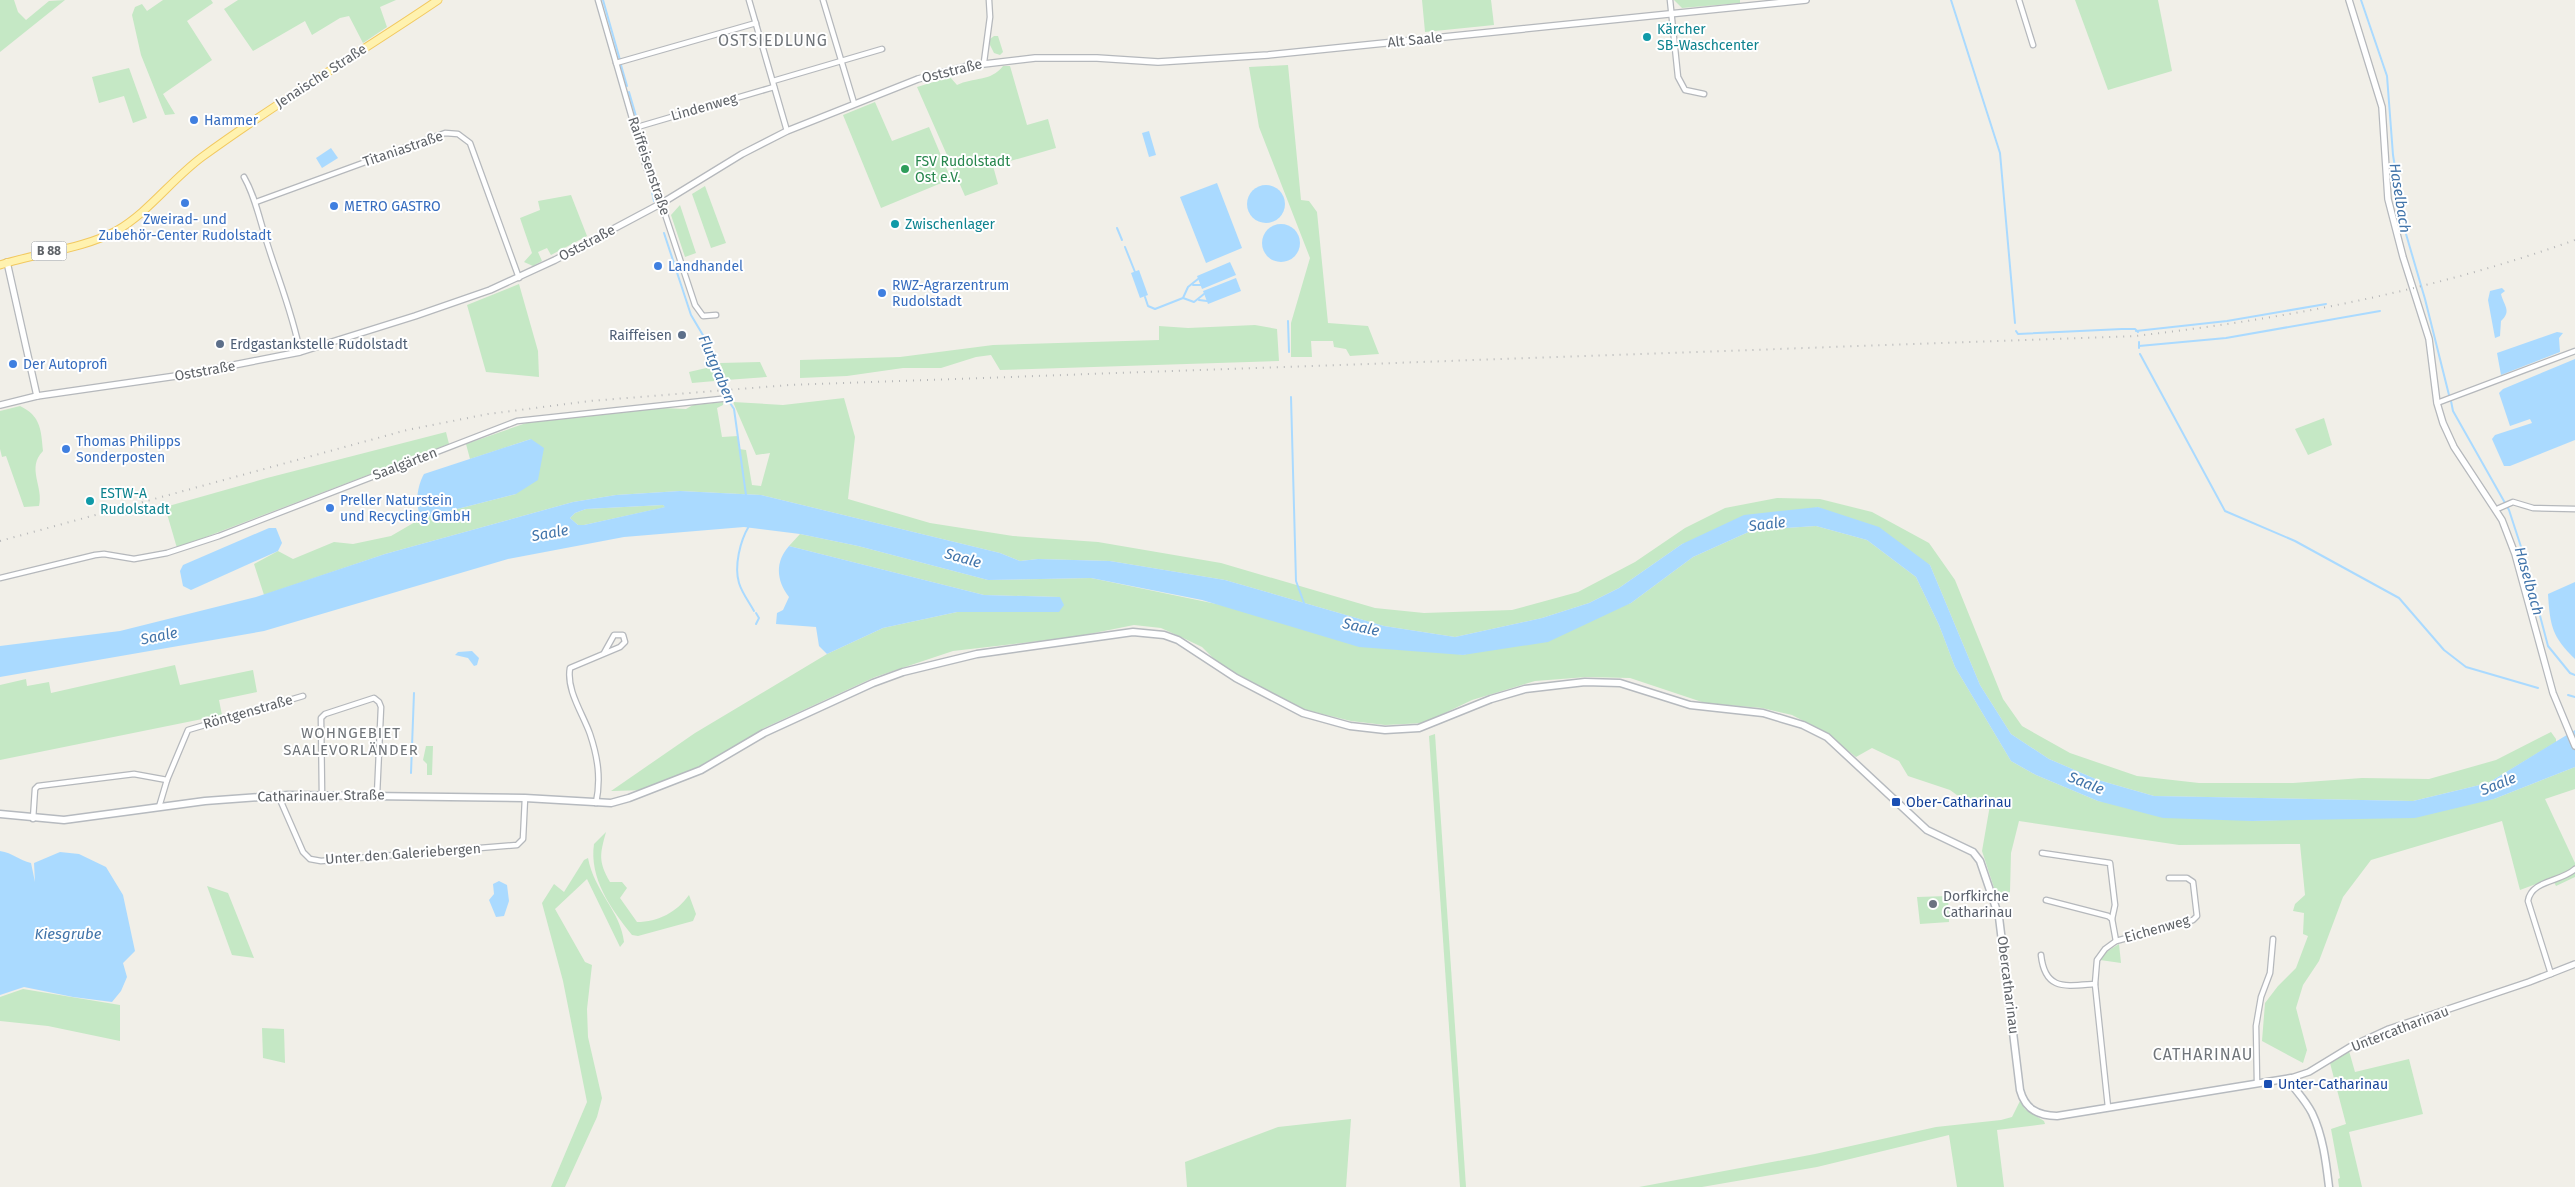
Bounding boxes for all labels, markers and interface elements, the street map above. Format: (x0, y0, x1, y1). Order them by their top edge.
place label: Kärcher SB-Waschcenter (1657, 21, 1760, 54)
street label: Alt Saale (1387, 29, 1443, 51)
district label: OSTSIEDLUNG (718, 31, 828, 50)
marker: Kärcher SB-Waschcenter (1641, 31, 1653, 43)
street label: Jenaische Straße (272, 40, 370, 112)
street label: Oststraße (920, 55, 984, 87)
street label: Lindenweg (669, 89, 740, 125)
place label: Hammer (204, 112, 259, 129)
marker: Hammer (188, 114, 200, 126)
street label: Raiffeisenstraße (624, 114, 674, 218)
street label: Titaniastraße (361, 127, 445, 171)
place label: FSV Rudolstadt Ost e.V. (915, 153, 1011, 186)
water label: Haselbach (2386, 162, 2414, 234)
marker: FSV Rudolstadt Ost e.V. (899, 163, 911, 175)
marker: Zweirad- und Zubehör-Center Rudolstadt (179, 197, 191, 209)
place label: METRO GASTRO (344, 198, 441, 215)
marker: METRO GASTRO (328, 200, 340, 212)
place label: Zweirad- und Zubehör-Center Rudolstadt (99, 211, 272, 244)
place label: Zwischenlager (905, 216, 996, 233)
marker: Zwischenlager (889, 218, 901, 230)
street label: Oststraße (556, 221, 618, 265)
road number: B 88 (32, 242, 66, 260)
place label: Landhandel (668, 258, 743, 275)
marker: Landhandel (652, 260, 664, 272)
place label: RWZ-Agrarzentrum Rudolstadt (892, 277, 1009, 310)
marker: RWZ-Agrarzentrum Rudolstadt (876, 287, 888, 299)
place label: Raiffeisen (609, 327, 672, 344)
marker: Raiffeisen (676, 329, 688, 341)
water label: Flutgraben (694, 332, 740, 406)
place label: Erdgastankstelle Rudolstadt (230, 336, 409, 353)
marker: Erdgastankstelle Rudolstadt (214, 338, 226, 350)
place label: Der Autoprofi (23, 356, 107, 373)
street label: Oststraße (173, 357, 237, 385)
marker: Der Autoprofi (7, 358, 19, 370)
place label: Thomas Philipps Sonderposten (76, 433, 181, 466)
marker: Thomas Philipps Sonderposten (60, 443, 72, 455)
street label: Saalgärten (370, 444, 440, 484)
place label: ESTW-A Rudolstadt (100, 485, 171, 518)
place label: Preller Naturstein und Recycling GmbH (340, 492, 470, 525)
marker: ESTW-A Rudolstadt (84, 495, 96, 507)
marker: Preller Naturstein und Recycling GmbH (324, 502, 336, 514)
water label: Saale (1746, 513, 1787, 535)
water label: Saale (529, 521, 570, 545)
water label: Saale (942, 544, 984, 572)
water label: Haselbach (2511, 545, 2547, 617)
water label: Saale (1340, 614, 1381, 640)
water label: Saale (138, 623, 179, 649)
street label: Röntgenstraße (201, 691, 295, 733)
district label: WOHNGEBIET SAALEVORLÄNDER (283, 724, 419, 759)
water label: Saale (2064, 767, 2107, 798)
water label: Saale (2476, 769, 2519, 800)
street label: Catharinauer Straße (257, 786, 385, 806)
place label: Ober-Catharinau (1906, 794, 2012, 811)
marker: Ober-Catharinau (1890, 796, 1902, 808)
street label: Unter den Galeriebergen (325, 840, 481, 868)
place label: Dorfkirche Catharinau (1943, 888, 2013, 921)
marker: Dorfkirche Catharinau (1927, 898, 1939, 910)
street label: Eichenweg (2122, 911, 2192, 946)
water label: Kiesgrube (34, 925, 102, 943)
street label: Obercatharinau (1994, 935, 2022, 1035)
street label: Untercatharinau (2349, 1003, 2451, 1055)
district label: CATHARINAU (2153, 1045, 2253, 1064)
place label: Unter-Catharinau (2278, 1076, 2388, 1093)
marker: Unter-Catharinau (2262, 1078, 2274, 1090)

